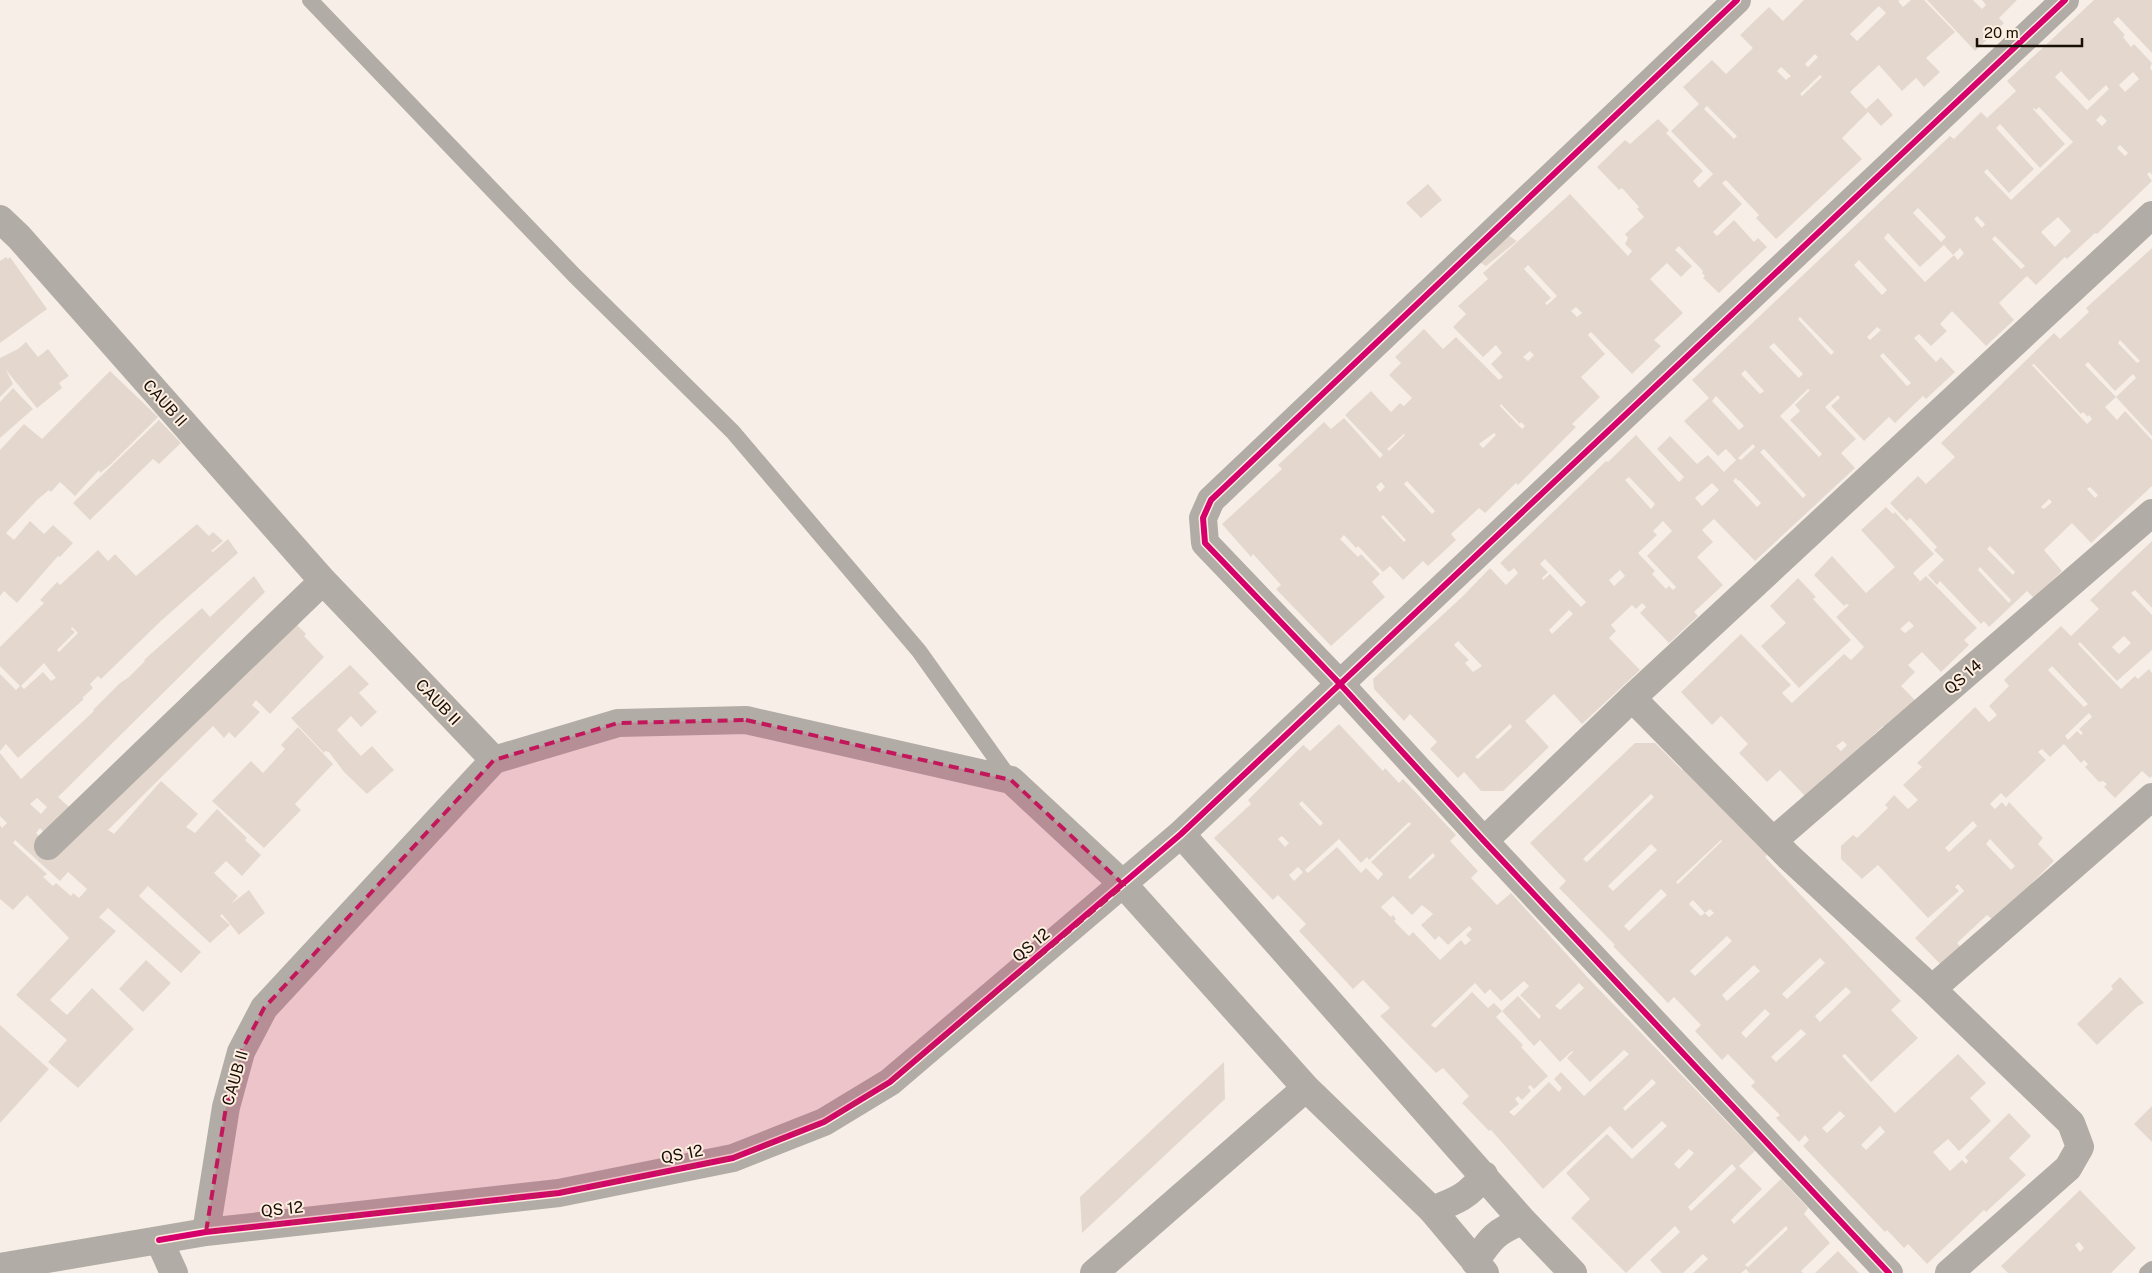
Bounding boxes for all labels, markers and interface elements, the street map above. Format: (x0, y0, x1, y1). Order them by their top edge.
scale bar (1977, 15, 2082, 47)
text: 20 m (1984, 24, 2019, 41)
street label: CAUB II (139, 376, 191, 430)
street label: QS 14 (1941, 656, 1985, 698)
street label: CAUB II (412, 675, 464, 729)
street label: QS 12 (1009, 924, 1053, 966)
street label: CAUB II (218, 1048, 252, 1108)
street label: QS 12 (659, 1141, 705, 1167)
street label: QS 12 (260, 1197, 304, 1221)

